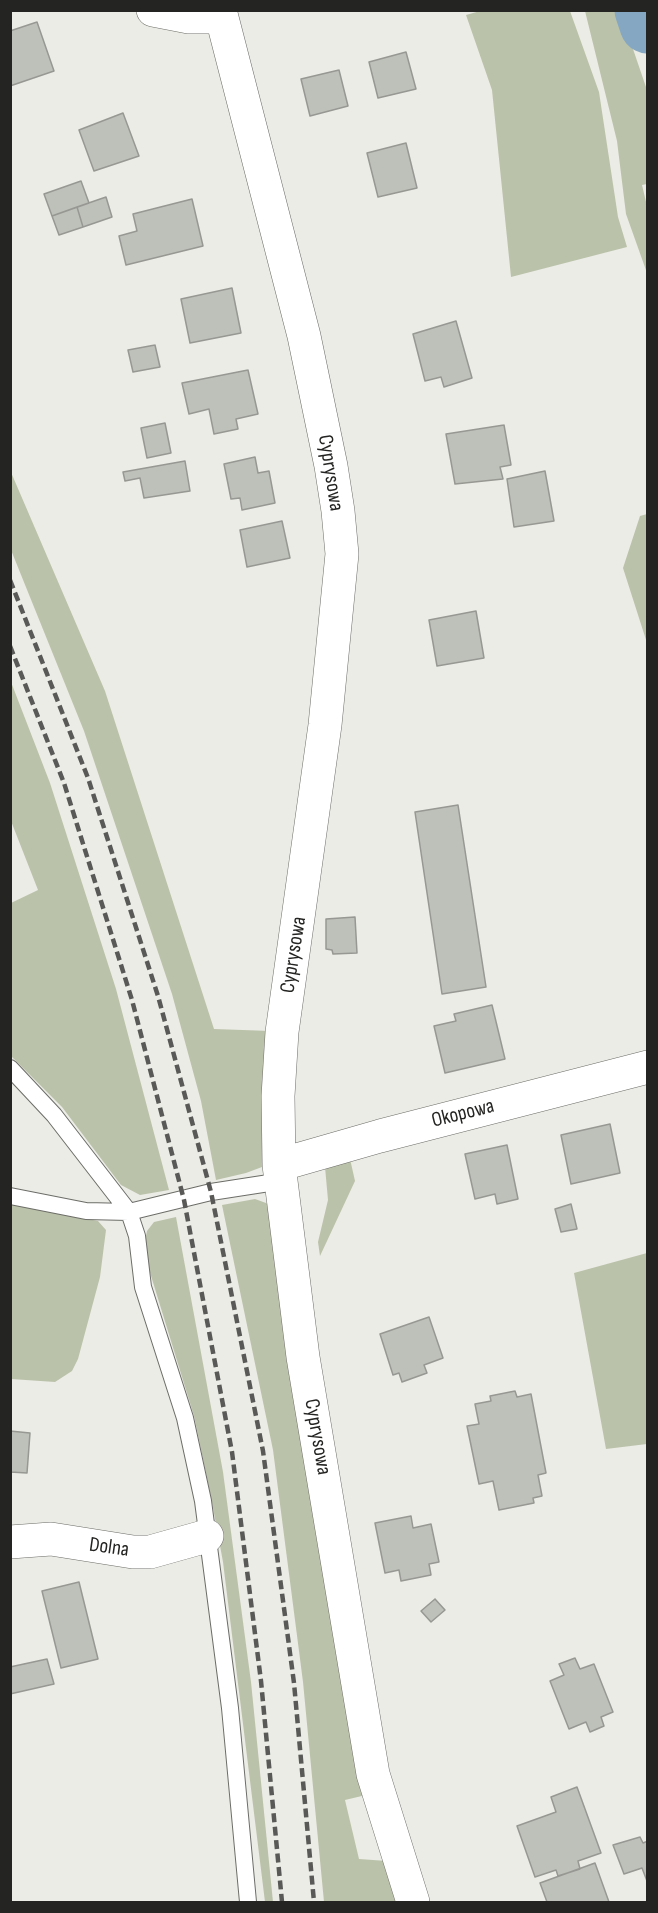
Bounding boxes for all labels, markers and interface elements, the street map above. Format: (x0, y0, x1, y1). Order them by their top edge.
street label: Cyprysowa (312, 433, 348, 513)
street label: Cyprysowa (276, 915, 312, 995)
street label: Okopowa (429, 1094, 497, 1134)
street label: Cyprysowa (298, 1397, 336, 1477)
street label: Dolna (87, 1533, 131, 1563)

